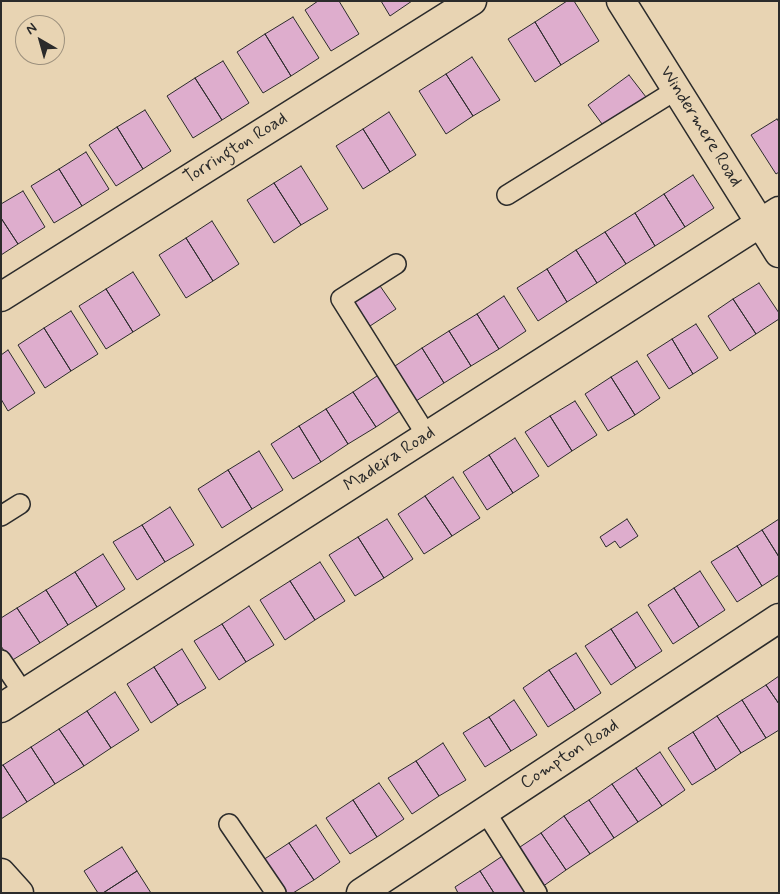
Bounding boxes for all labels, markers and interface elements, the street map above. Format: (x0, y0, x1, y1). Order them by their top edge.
north arrow (15, 15, 65, 65)
text: N (22, 19, 41, 39)
street label: Windermere Road (654, 63, 746, 191)
street label: Torrington Road (180, 108, 292, 190)
street label: Madeira Road (340, 423, 440, 497)
street label: Compton Road (517, 715, 623, 795)

